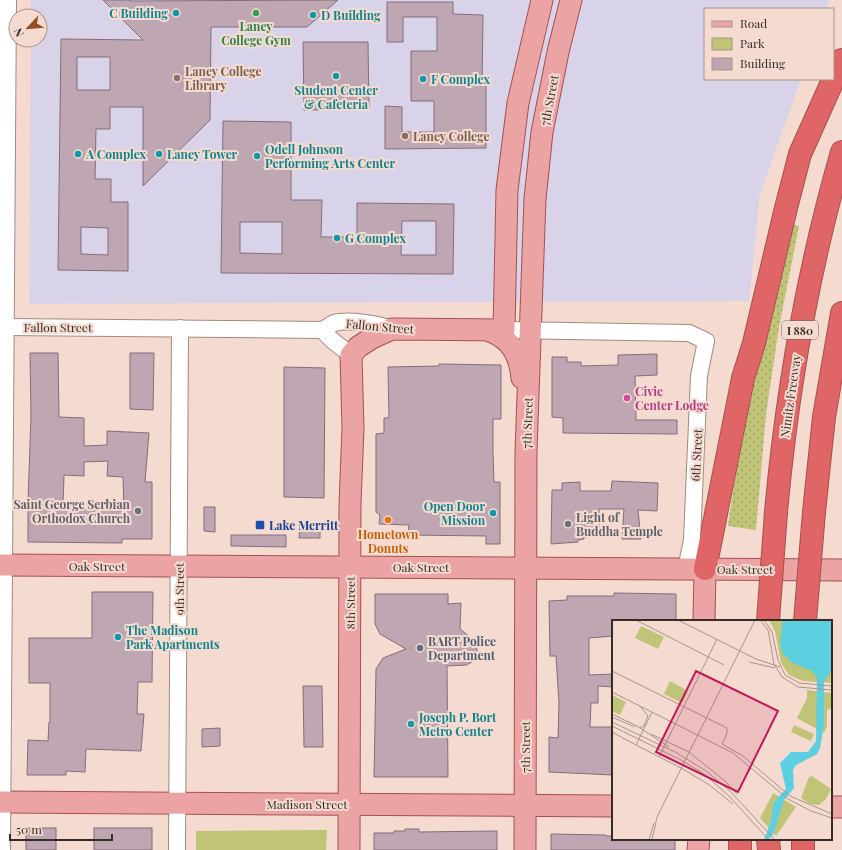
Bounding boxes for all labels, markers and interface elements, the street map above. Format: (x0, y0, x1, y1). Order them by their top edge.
place label: C Building (109, 5, 168, 21)
place label: D Building (321, 7, 381, 23)
north arrow (8, 8, 48, 48)
marker: C Building (171, 8, 181, 18)
marker: Laney College Gym (251, 8, 261, 18)
legend (704, 8, 834, 80)
marker: D Building (308, 10, 318, 20)
text: Road (740, 15, 767, 31)
place label: Laney College Gym (221, 18, 291, 48)
text: N (10, 26, 27, 39)
text: Park (740, 35, 765, 51)
text: Building (740, 55, 786, 71)
place label: Laney College Library (185, 63, 262, 93)
marker: Student Center & Cafeteria (331, 71, 341, 81)
place label: F Complex (431, 71, 490, 87)
marker: Laney College Library (172, 73, 182, 83)
street label: 7th Street (536, 73, 562, 127)
marker: F Complex (418, 74, 428, 84)
place label: Student Center & Cafeteria (294, 82, 378, 112)
place label: Laney College (413, 128, 490, 144)
marker: Laney College (400, 131, 410, 141)
place label: Odell Johnson Performing Arts Center (265, 141, 395, 171)
place label: A Complex (85, 146, 147, 162)
place label: Laney Tower (167, 146, 238, 162)
marker: A Complex (73, 149, 83, 159)
marker: Laney Tower (154, 149, 164, 159)
marker: Odell Johnson Performing Arts Center (252, 151, 262, 161)
place label: G Complex (345, 230, 406, 246)
marker: G Complex (332, 233, 342, 243)
street label: Fallon Street (345, 315, 415, 337)
street label: Fallon Street (24, 319, 93, 335)
road number: I 880 (782, 321, 818, 339)
street label: Nimitz Freeway (776, 353, 804, 439)
place label: Civic Center Lodge (635, 383, 709, 413)
marker: Civic Center Lodge (622, 393, 632, 403)
street label: 7th Street (518, 396, 536, 449)
street label: 6th Street (687, 428, 705, 482)
place label: Saint George Serbian Orthodox Church (13, 496, 131, 526)
place label: Open Door Mission (424, 498, 486, 528)
marker: Saint George Serbian Orthodox Church (133, 506, 143, 516)
marker: Open Door Mission (488, 508, 498, 518)
place label: Light of Buddha Temple (576, 509, 663, 539)
marker: Hometown Donuts (383, 515, 393, 525)
place label: Lake Merritt (269, 517, 339, 533)
marker: Lake Merritt (254, 519, 266, 531)
marker: Light of Buddha Temple (563, 519, 573, 529)
place label: Hometown Donuts (358, 526, 419, 556)
street label: Oak Street (69, 558, 126, 574)
street label: Oak Street (393, 559, 450, 575)
street label: Oak Street (717, 561, 774, 577)
street label: 9th Street (171, 562, 187, 615)
street label: 8th Street (342, 576, 358, 629)
inset map (612, 620, 832, 840)
place label: The Madison Park Apartments (126, 622, 220, 652)
marker: The Madison Park Apartments (113, 632, 123, 642)
place label: BART Police Department (428, 633, 496, 663)
marker: BART Police Department (415, 643, 425, 653)
place label: Joseph P. Bort Metro Center (418, 709, 497, 739)
marker: Joseph P. Bort Metro Center (406, 719, 416, 729)
street label: 7th Street (517, 721, 533, 773)
street label: Madison Street (266, 796, 348, 812)
scale bar (10, 816, 112, 842)
text: 50 m (16, 821, 42, 837)

